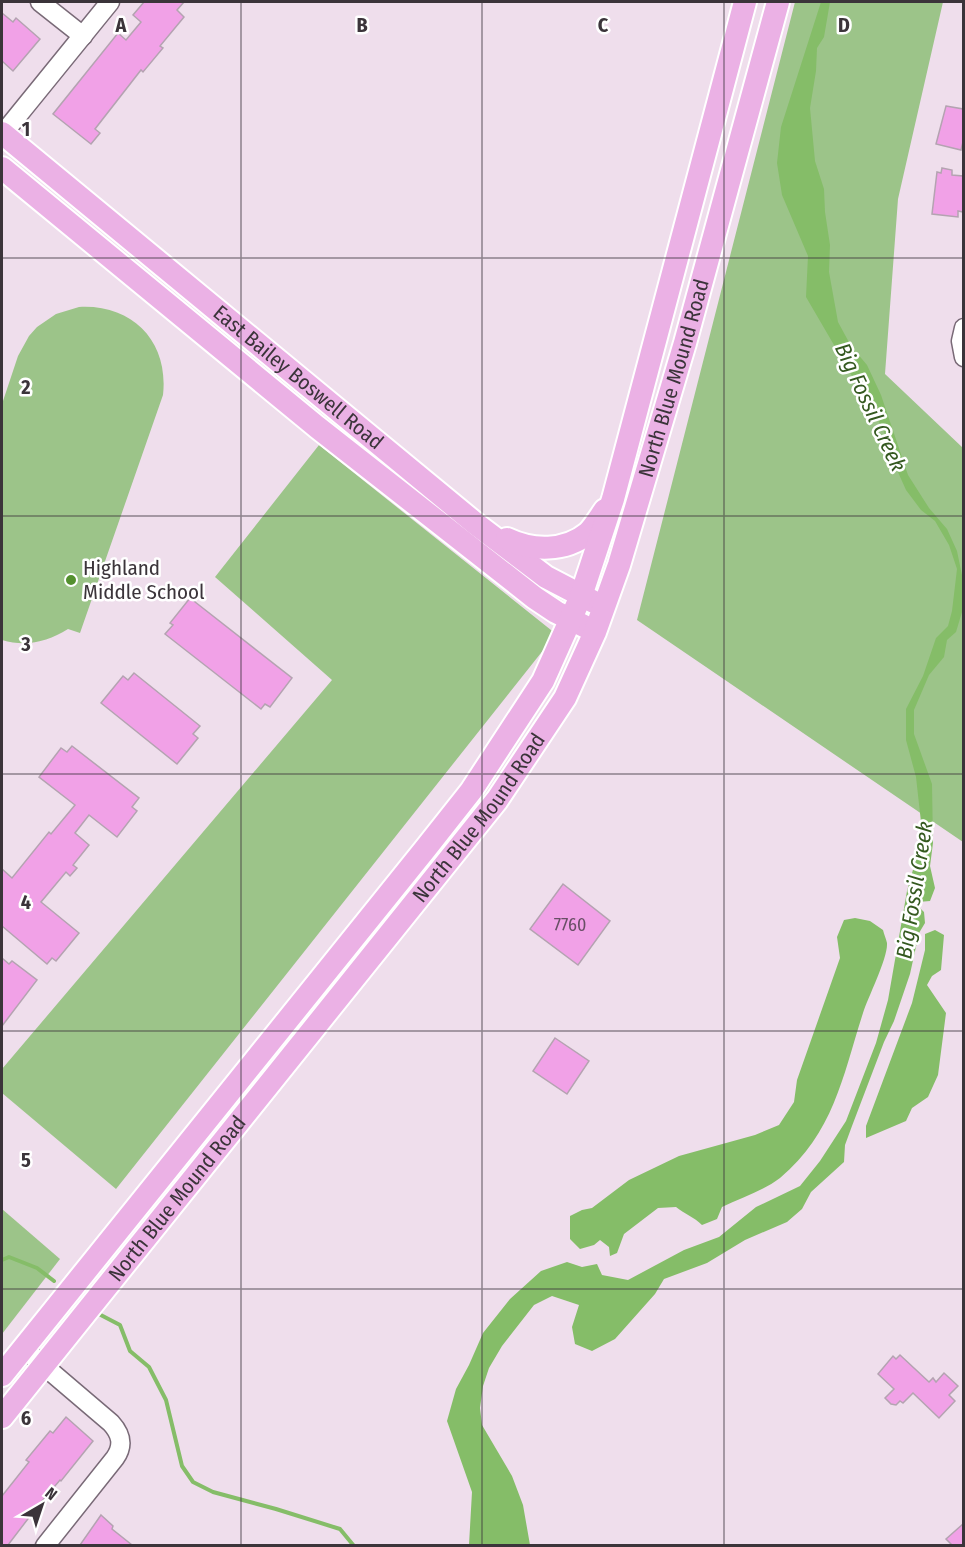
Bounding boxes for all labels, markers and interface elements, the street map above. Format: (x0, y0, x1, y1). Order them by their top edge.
text: A (115, 13, 128, 37)
text: B (356, 13, 368, 37)
text: C (598, 13, 609, 37)
text: D (838, 13, 850, 37)
text: 1 (22, 117, 30, 141)
street label: North Blue Mound Road (633, 276, 715, 480)
street label: East Bailey Boswell Road (208, 300, 389, 455)
water label: Big Fossil Creek (829, 339, 912, 476)
text: 2 (20, 375, 31, 399)
place label: Highland Middle School (83, 555, 205, 605)
marker: Highland Middle School (64, 573, 78, 587)
text: 3 (20, 632, 31, 656)
street label: North Blue Mound Road (407, 728, 551, 908)
water label: Big Fossil Creek (890, 819, 939, 961)
text: 4 (21, 890, 31, 914)
house number: 7760 (554, 914, 586, 936)
street label: North Blue Mound Road (103, 1110, 252, 1287)
text: 5 (21, 1148, 31, 1172)
text: 6 (21, 1406, 31, 1430)
north arrow (12, 1475, 72, 1535)
text: N (41, 1483, 61, 1504)

